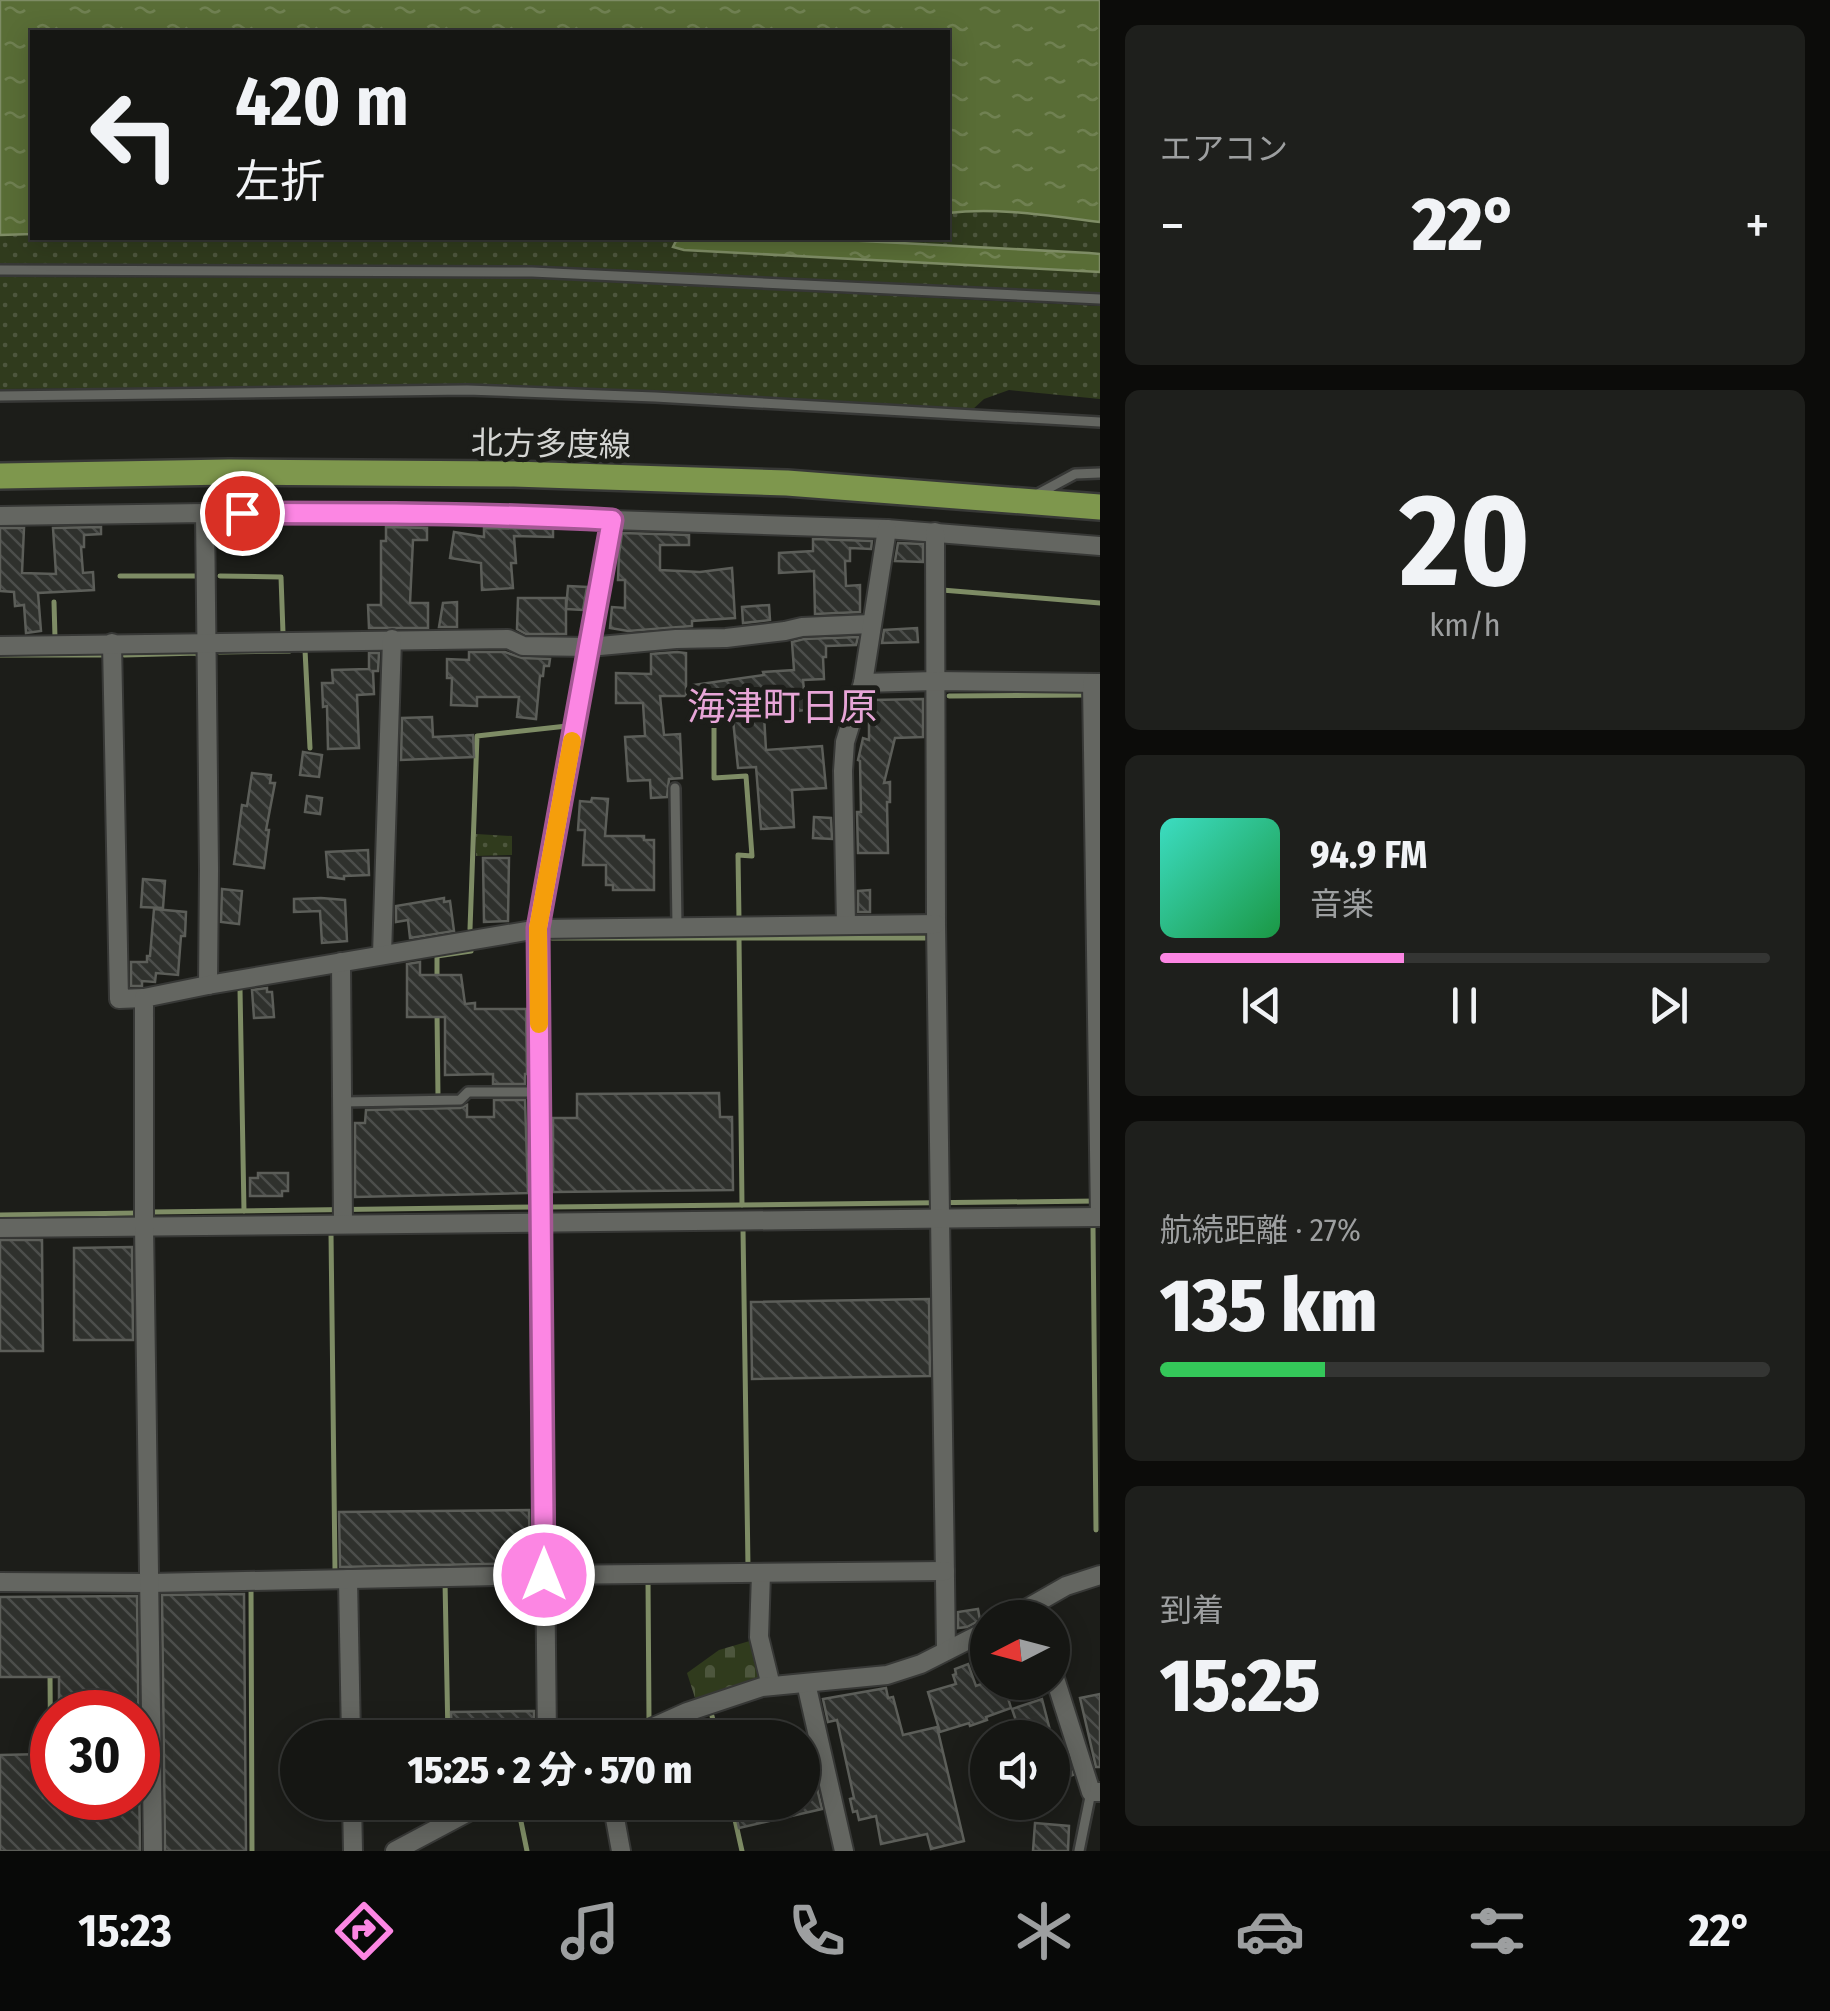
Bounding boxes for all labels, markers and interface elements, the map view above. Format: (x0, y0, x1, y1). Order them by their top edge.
text: 420 m (235, 60, 409, 144)
icon: left (70, 70, 200, 200)
text: エアコン (1160, 130, 1288, 168)
text: 左折 (235, 155, 325, 209)
text: 22° (1412, 180, 1518, 270)
text: − (1160, 193, 1185, 259)
text: + (1745, 193, 1770, 259)
street label: 北方多度線 (471, 424, 631, 464)
text: 20 (1399, 463, 1531, 619)
pin (200, 471, 285, 556)
icon: arrive (215, 486, 270, 541)
text: km/h (1429, 606, 1501, 644)
district label: 海津町日原 (687, 684, 877, 730)
text: 94.9 FM (1310, 832, 1427, 878)
text: 音楽 (1310, 885, 1374, 923)
icon: previous (1234, 978, 1289, 1033)
icon: pause (1437, 978, 1492, 1033)
icon: next (1641, 978, 1696, 1033)
text: 航続距離 · 27% (1160, 1211, 1361, 1249)
text: 135 km (1160, 1261, 1377, 1351)
position arrow (492, 1523, 596, 1627)
text: 到着 (1160, 1591, 1224, 1629)
north arrow (970, 1600, 1070, 1700)
map controls (970, 1600, 1070, 1820)
text: 15:25 (1160, 1641, 1320, 1731)
speed limit sign: 30 (30, 1690, 160, 1820)
button: sound (970, 1720, 1070, 1820)
text: 15:25 · 2 分 · 570 m (408, 1747, 692, 1793)
icon: directions (329, 1896, 399, 1966)
icon: music (555, 1896, 625, 1966)
icon: phone (782, 1896, 852, 1966)
icon: climate (1009, 1896, 1079, 1966)
icon: car (1235, 1896, 1305, 1966)
icon: filters (1462, 1896, 1532, 1966)
text: 15:23 (78, 1904, 172, 1958)
text: 22° (1689, 1904, 1752, 1958)

